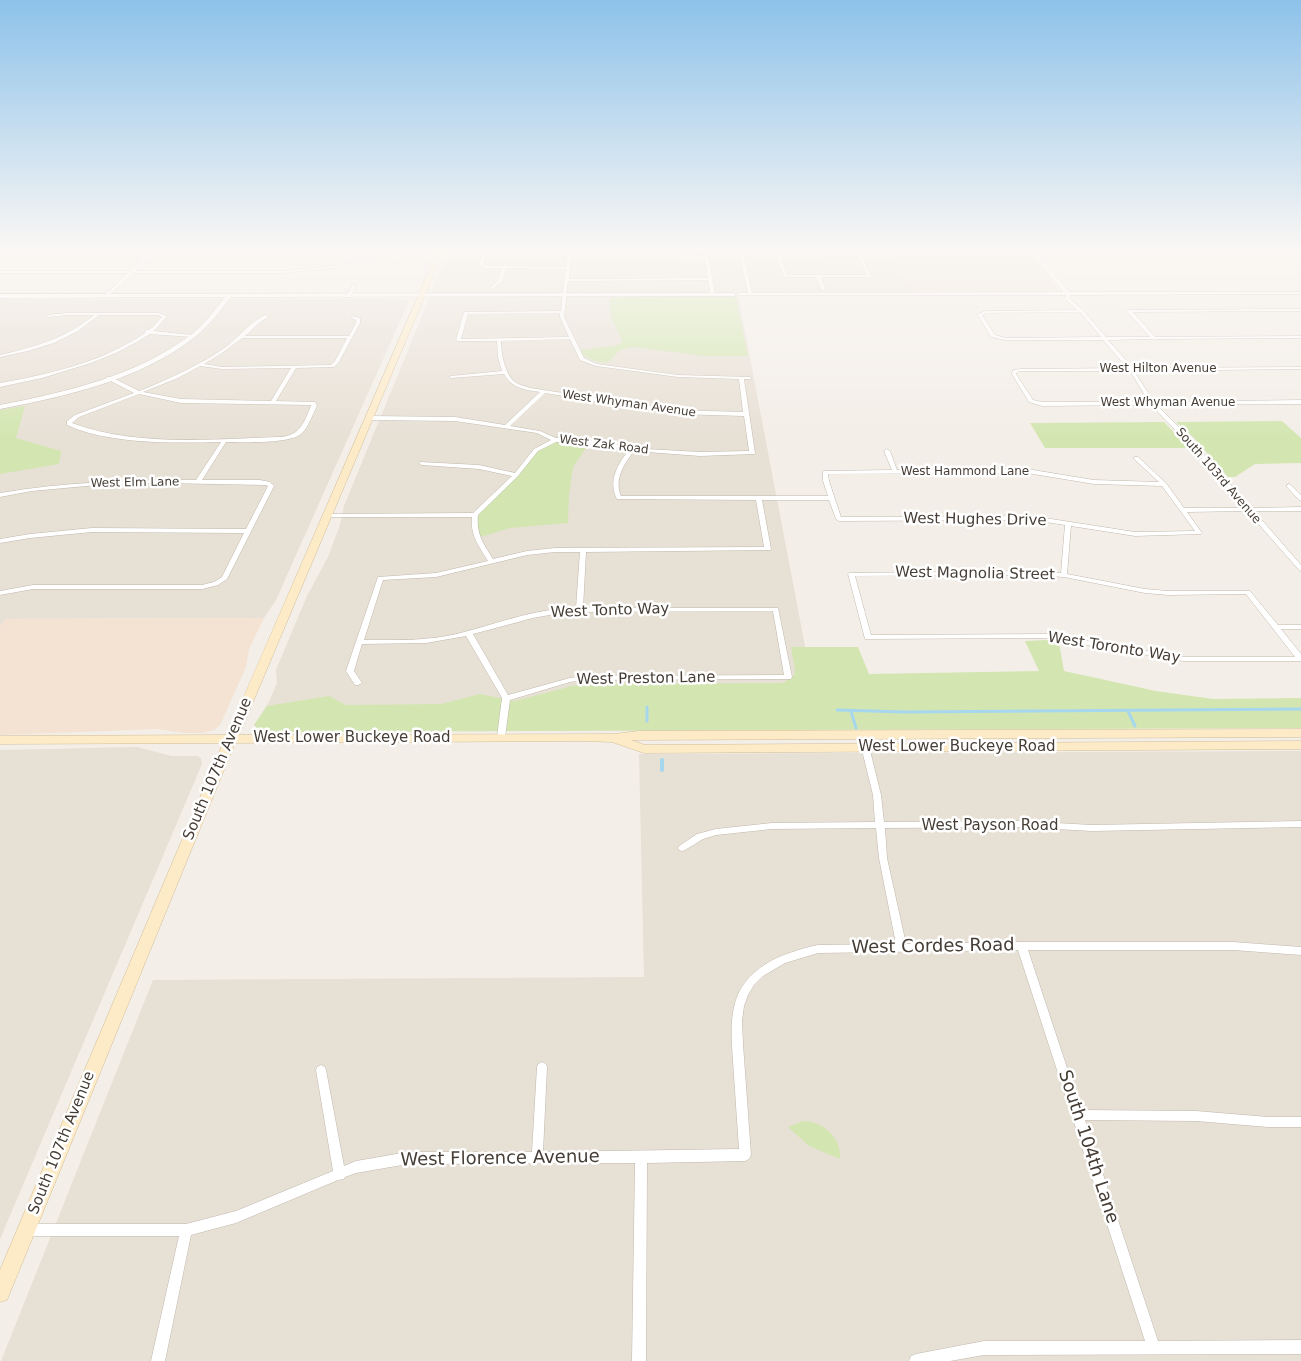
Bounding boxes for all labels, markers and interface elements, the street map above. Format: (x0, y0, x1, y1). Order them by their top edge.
street label: West Hilton Avenue (1099, 362, 1217, 376)
street label: West Whyman Avenue (561, 387, 697, 421)
street label: West Whyman Avenue (1101, 396, 1235, 410)
street label: South 103rd Avenue (1172, 425, 1264, 527)
street label: West Zak Road (559, 432, 649, 458)
street label: West Hammond Lane (901, 465, 1029, 479)
street label: West Elm Lane (90, 475, 180, 491)
street label: West Hughes Drive (903, 510, 1047, 530)
street label: West Magnolia Street (895, 564, 1055, 584)
street label: West Tonto Way (550, 600, 670, 622)
street label: West Toronto Way (1047, 629, 1181, 667)
street label: West Preston Lane (576, 669, 716, 689)
street label: South 107th Avenue (180, 695, 256, 843)
street label: West Lower Buckeye Road (253, 729, 451, 747)
street label: West Lower Buckeye Road (858, 738, 1056, 756)
street label: West Payson Road (922, 817, 1058, 835)
street label: West Cordes Road (851, 935, 1015, 959)
street label: South 104th Lane (1053, 1068, 1123, 1226)
street label: South 107th Avenue (25, 1069, 99, 1217)
street label: West Florence Avenue (400, 1146, 600, 1172)

